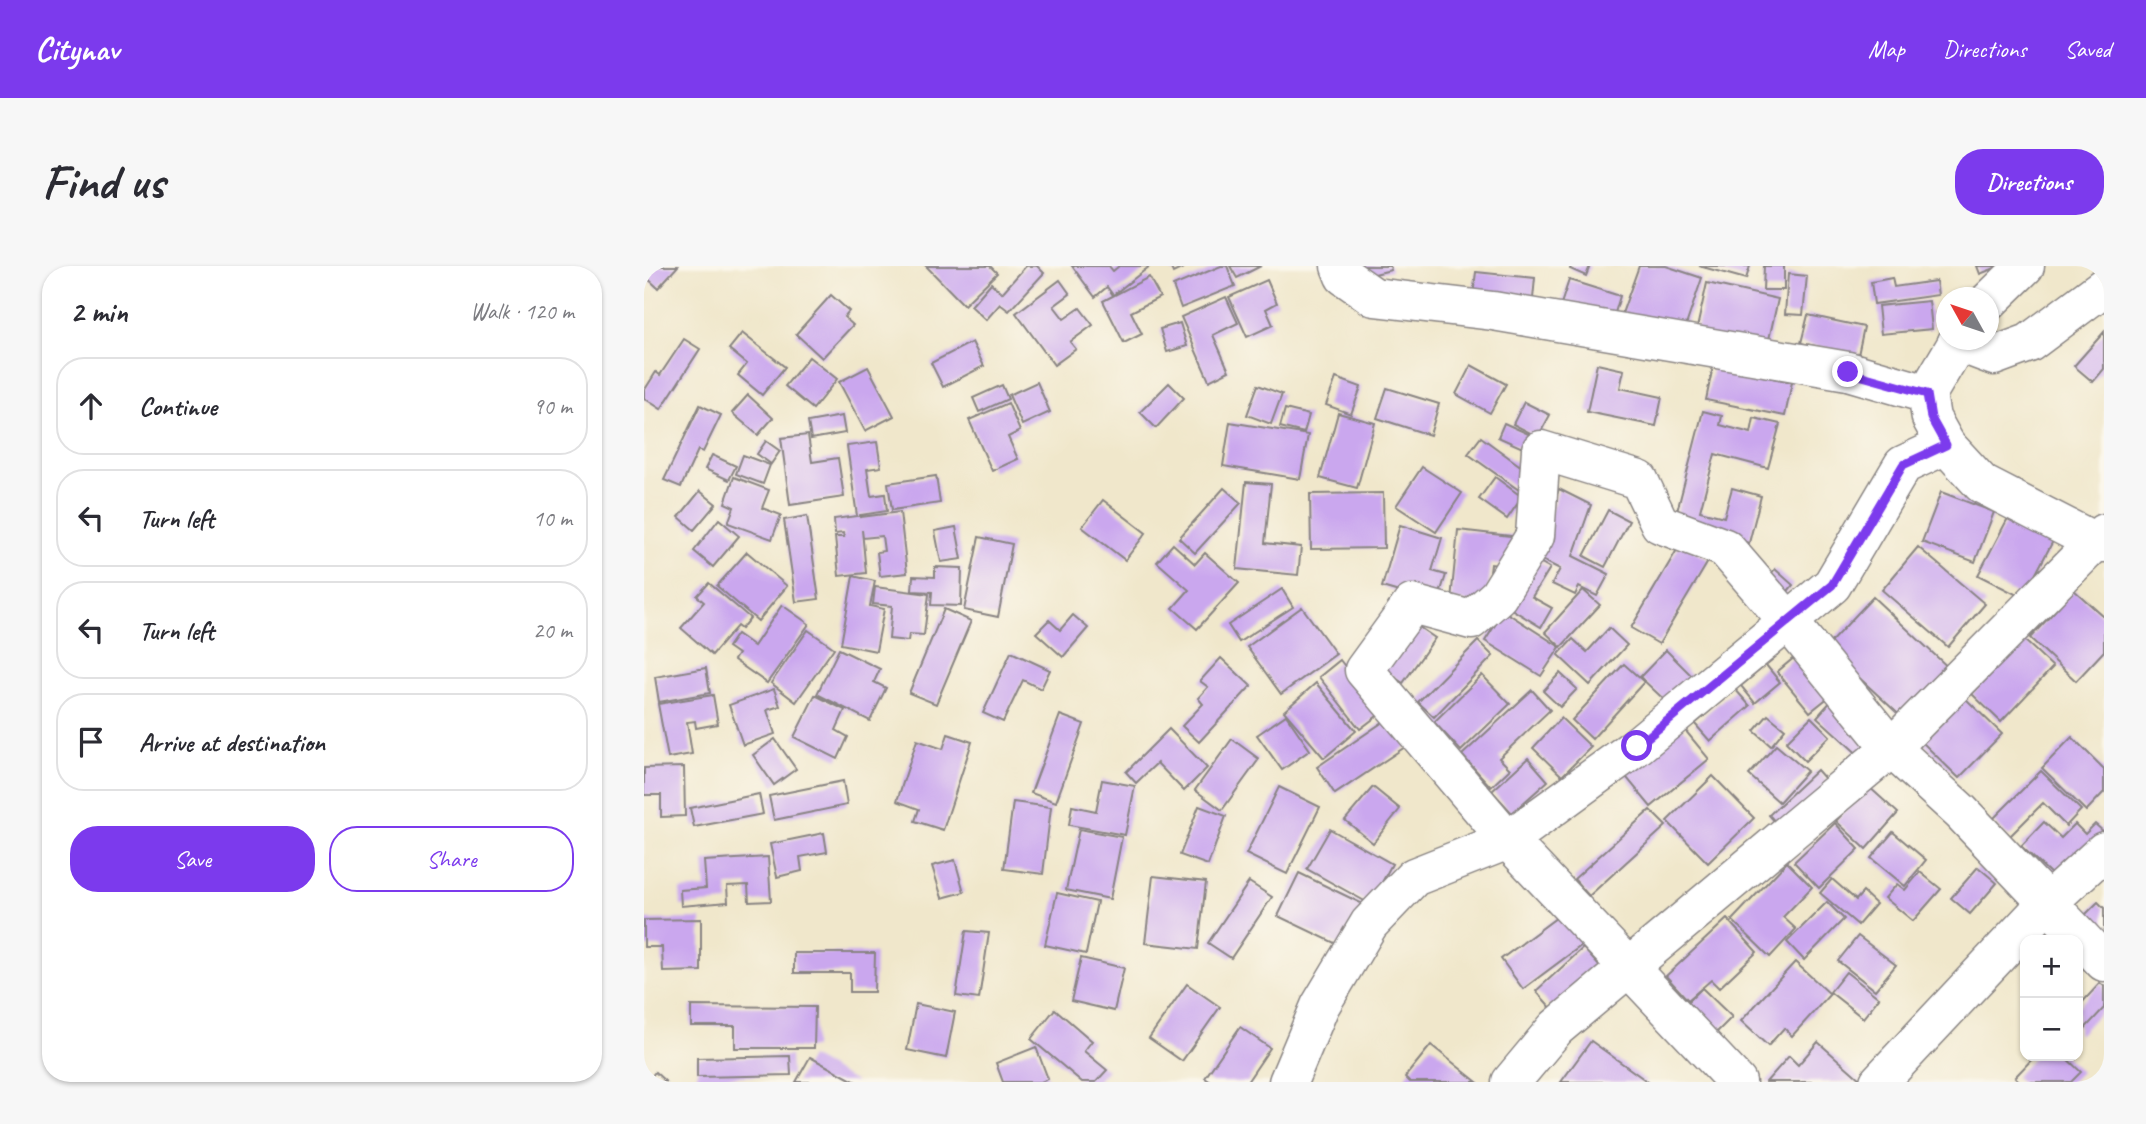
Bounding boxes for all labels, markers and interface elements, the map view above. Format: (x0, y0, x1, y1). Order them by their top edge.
text: Citynav (35, 28, 119, 70)
text: Map (1868, 34, 1905, 64)
text: Directions (1943, 34, 2026, 64)
text: Saved (2064, 34, 2111, 64)
button: Directions (1955, 149, 2104, 215)
text: Find us (42, 151, 164, 213)
north arrow (1936, 287, 1999, 350)
text: 2 min (70, 293, 127, 331)
text: Walk · 120 m (470, 297, 574, 326)
route end (1832, 356, 1863, 387)
icon: ahead (72, 387, 110, 425)
text: Continue (139, 390, 217, 423)
text: 90 m (533, 392, 572, 421)
icon: left (72, 499, 110, 537)
text: Turn left (139, 502, 214, 535)
text: 10 m (533, 504, 572, 533)
icon: left (72, 611, 110, 649)
text: Turn left (139, 614, 214, 647)
text: 20 m (533, 616, 572, 645)
icon: arrive (72, 723, 110, 761)
text: Arrive at destination (139, 726, 325, 759)
route start (1621, 730, 1652, 761)
button: Save (70, 826, 315, 892)
button: Share (329, 826, 574, 892)
map controls (2020, 935, 2083, 1061)
button: + (2020, 935, 2083, 998)
button: − (2020, 998, 2083, 1061)

